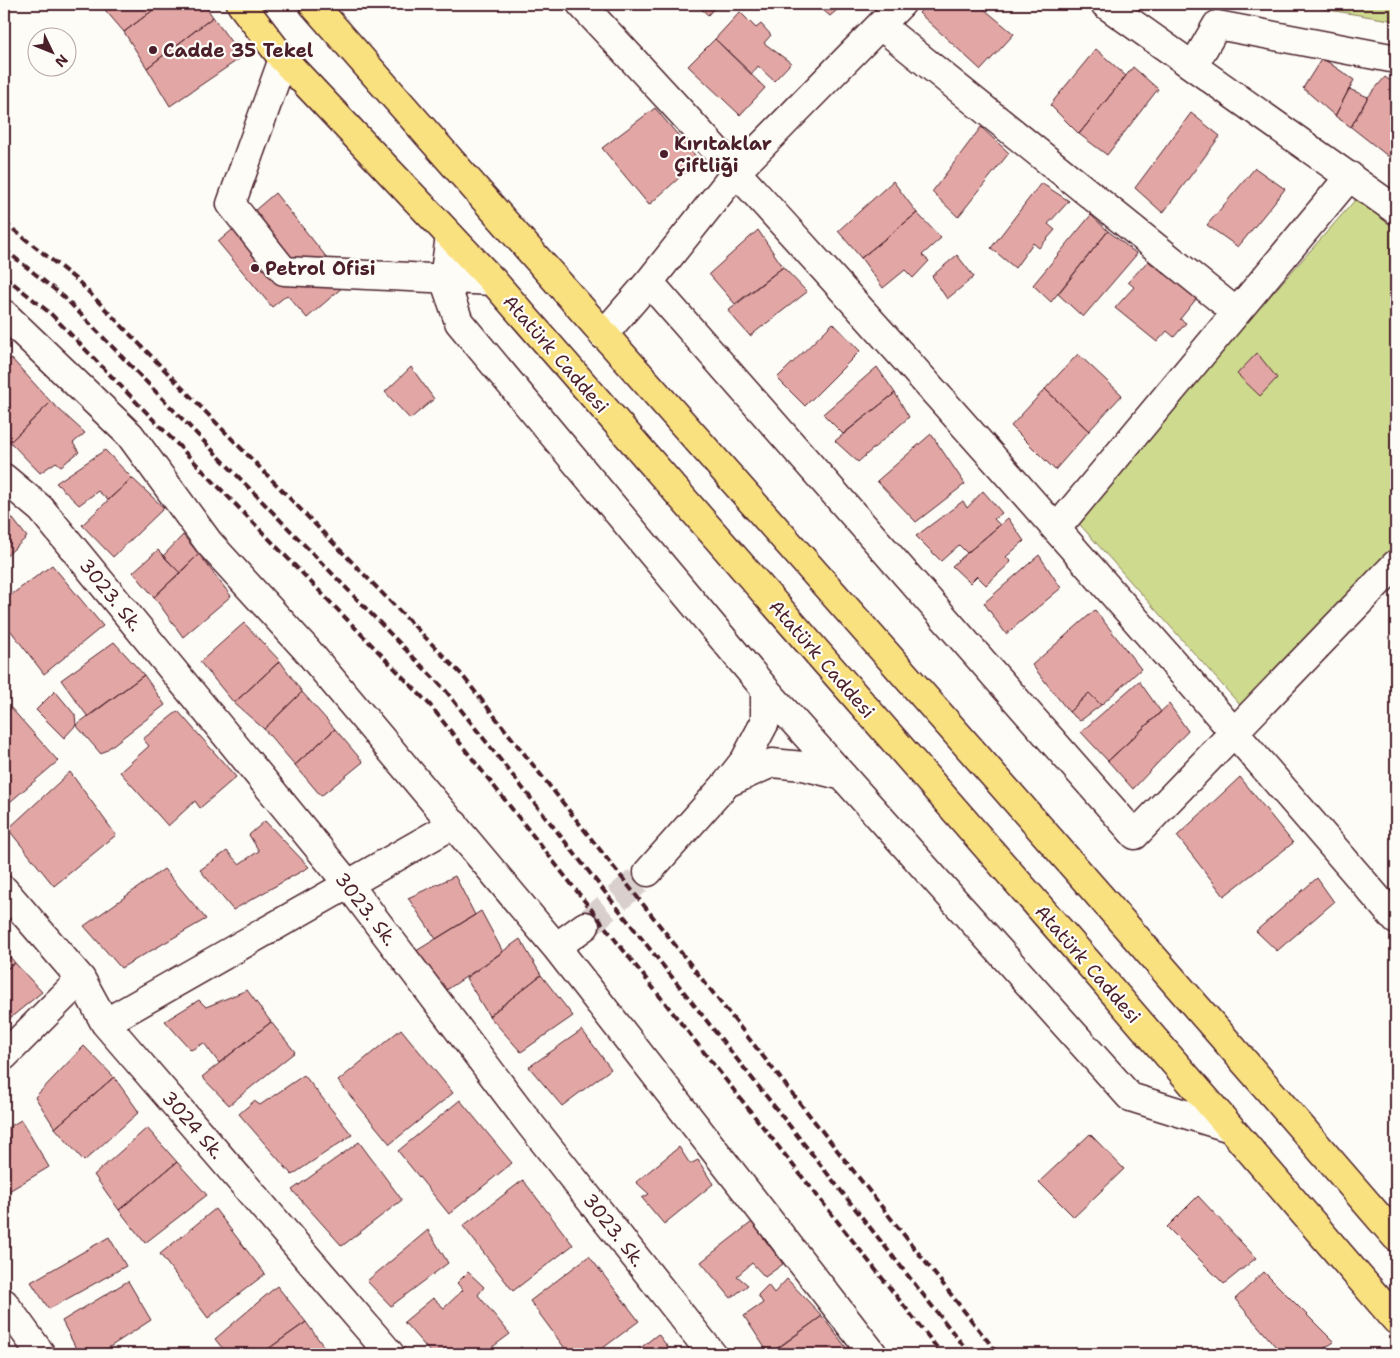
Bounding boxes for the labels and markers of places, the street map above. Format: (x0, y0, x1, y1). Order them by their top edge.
place label: Cadde 35 Tekel (163, 38, 314, 63)
marker: Cadde 35 Tekel (147, 44, 159, 56)
place label: Kırıtaklar Çiftliği (674, 131, 772, 178)
marker: Kırıtaklar Çiftliği (658, 148, 670, 160)
place label: Petrol Ofisi (265, 256, 376, 281)
marker: Petrol Ofisi (249, 262, 261, 274)

